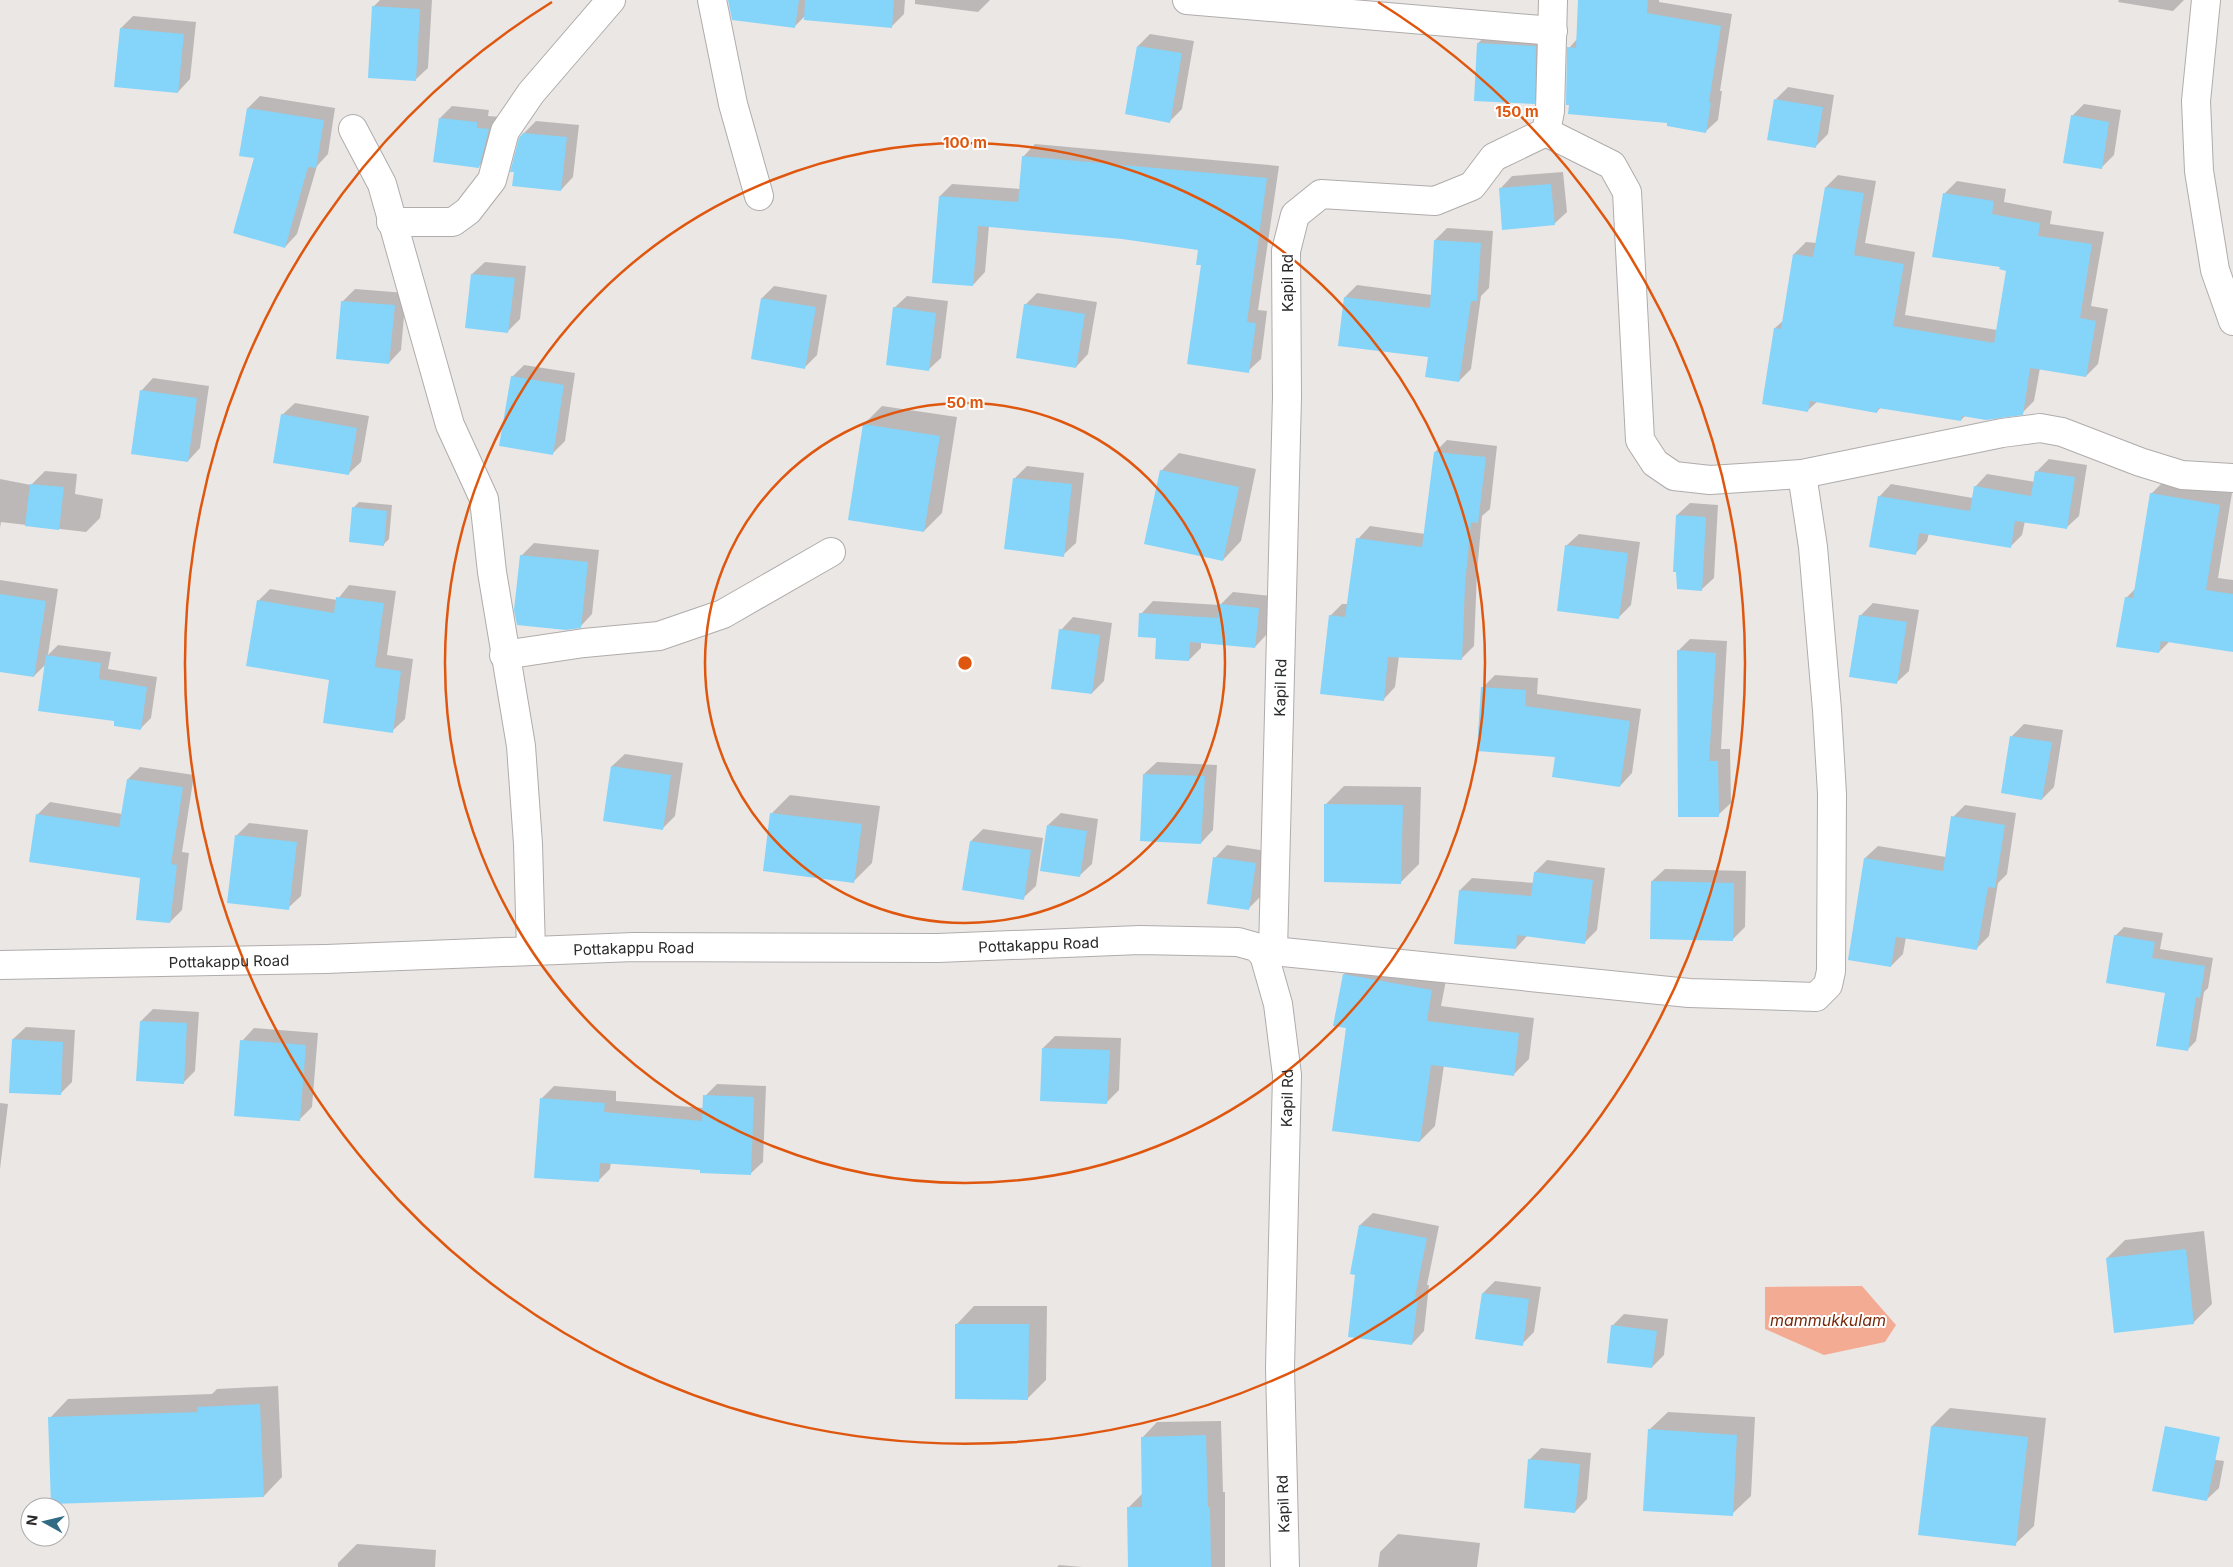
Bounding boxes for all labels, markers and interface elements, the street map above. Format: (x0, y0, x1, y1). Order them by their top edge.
text: 150 m (1495, 102, 1539, 121)
text: 100 m (943, 133, 987, 152)
street label: Kapil Rd (1278, 254, 1297, 312)
text: 50 m (947, 393, 983, 412)
centre of rings (956, 654, 974, 672)
street label: Kapil Rd (1269, 658, 1290, 717)
street label: Pottakappu Road (978, 932, 1099, 956)
street label: Pottakappu Road (573, 937, 694, 959)
street label: Pottakappu Road (168, 950, 290, 971)
street label: Kapil Rd (1276, 1068, 1297, 1127)
water label: mammukkulam (1770, 1310, 1886, 1330)
street label: Kapil Rd (1272, 1475, 1294, 1533)
north arrow (20, 1497, 70, 1547)
text: N (22, 1514, 41, 1527)

